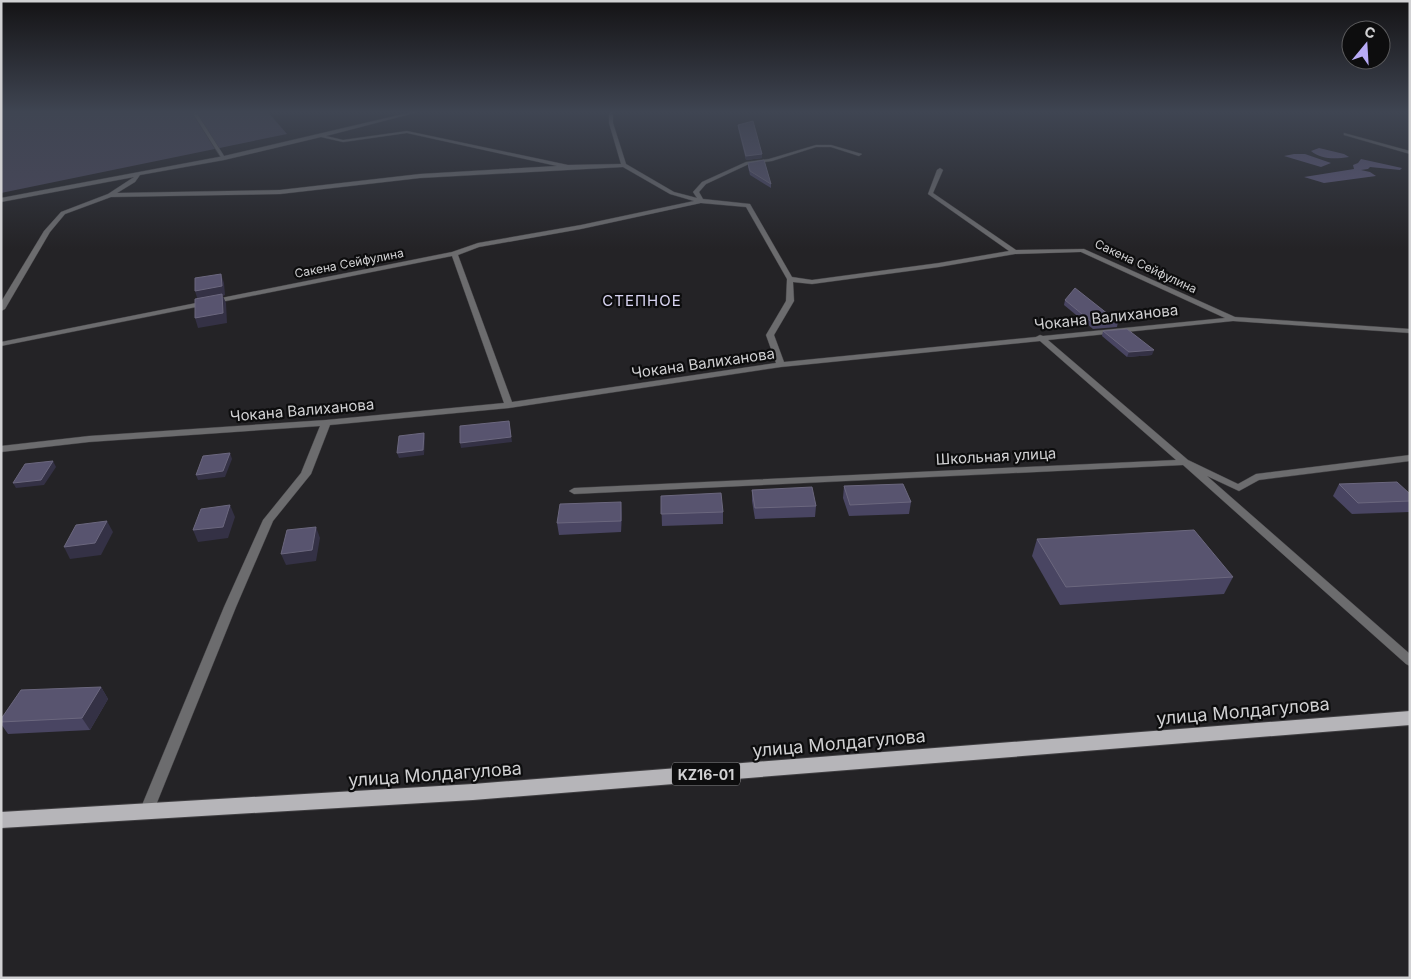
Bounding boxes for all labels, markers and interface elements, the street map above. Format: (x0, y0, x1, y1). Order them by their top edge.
north arrow (1341, 20, 1391, 70)
text: С (1363, 22, 1378, 42)
street label: Сакена Сейфулина (1093, 236, 1199, 296)
street label: Сакена Сейфулина (293, 245, 405, 281)
district label: СТЕПНОЕ (602, 291, 682, 310)
street label: Чокана Валиханова (1033, 300, 1179, 334)
street label: Чокана Валиханова (630, 344, 776, 382)
street label: Чокана Валиханова (229, 394, 375, 426)
street label: Школьная улица (935, 443, 1057, 469)
street label: улица Молдагулова (1155, 693, 1331, 729)
street label: улица Молдагулова (751, 725, 927, 761)
street label: улица Молдагулова (348, 757, 522, 791)
road number: KZ16-01 (672, 762, 740, 786)

